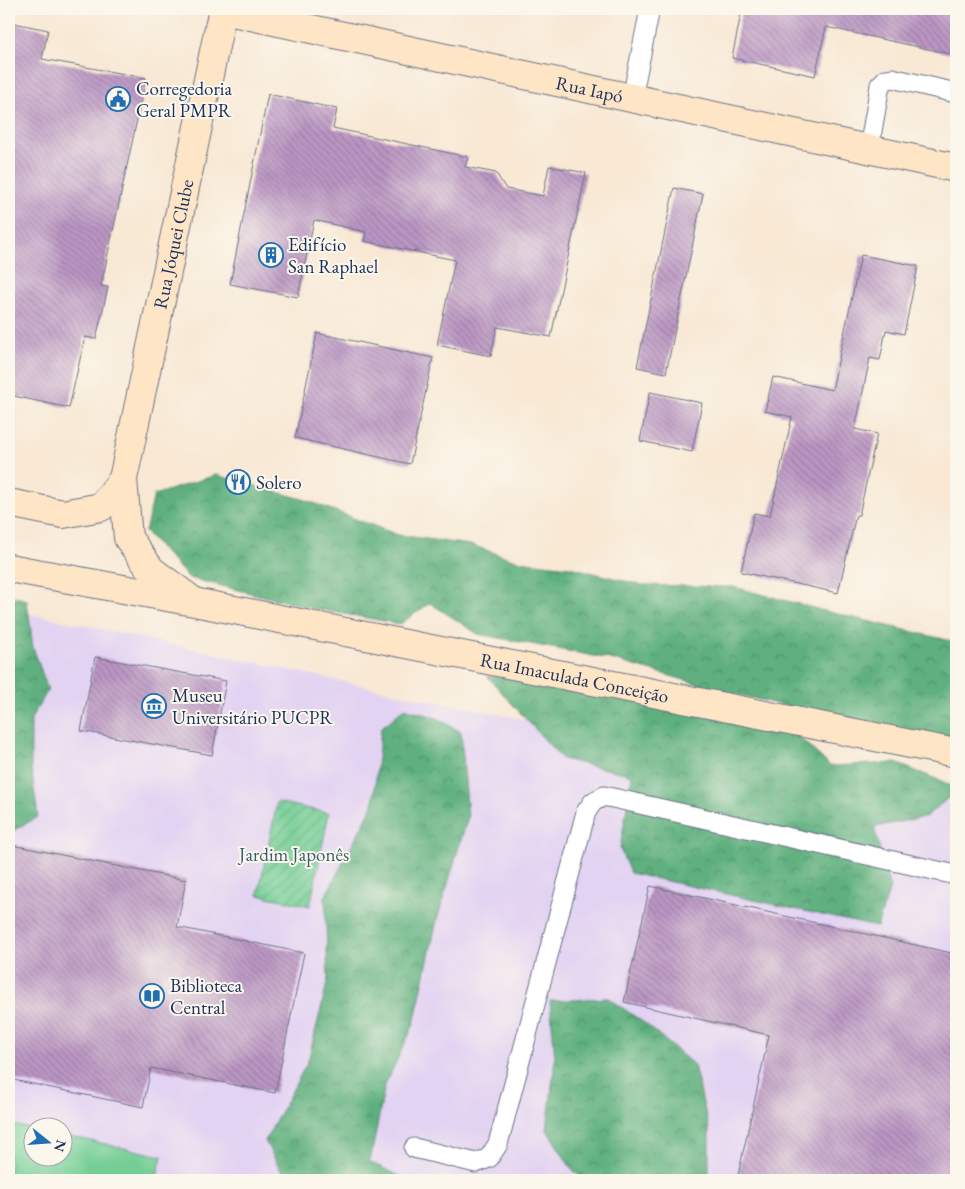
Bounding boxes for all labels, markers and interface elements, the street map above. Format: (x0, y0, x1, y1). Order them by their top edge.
street label: Rua Iapó (554, 70, 626, 108)
place label: Corregedoria Geral PMPR (136, 76, 233, 123)
public building icon: Corregedoria Geral PMPR (105, 86, 131, 112)
street label: Rua Jóquei Clube (147, 177, 199, 311)
place label: Edifício San Raphael (288, 232, 379, 279)
building icon: Edifício San Raphael (258, 242, 284, 268)
restaurant icon: Solero (225, 469, 251, 495)
place label: Solero (256, 470, 302, 495)
street label: Rua Imaculada Conceição (478, 647, 671, 708)
place label: Museu Universitário PUCPR (172, 683, 333, 730)
museum icon: Museu Universitário PUCPR (141, 693, 167, 719)
park label: Jardim Japonês (237, 842, 349, 867)
place label: Biblioteca Central (170, 973, 243, 1020)
library icon: Biblioteca Central (139, 983, 165, 1009)
north arrow (22, 1116, 72, 1166)
text: N (50, 1138, 71, 1154)

